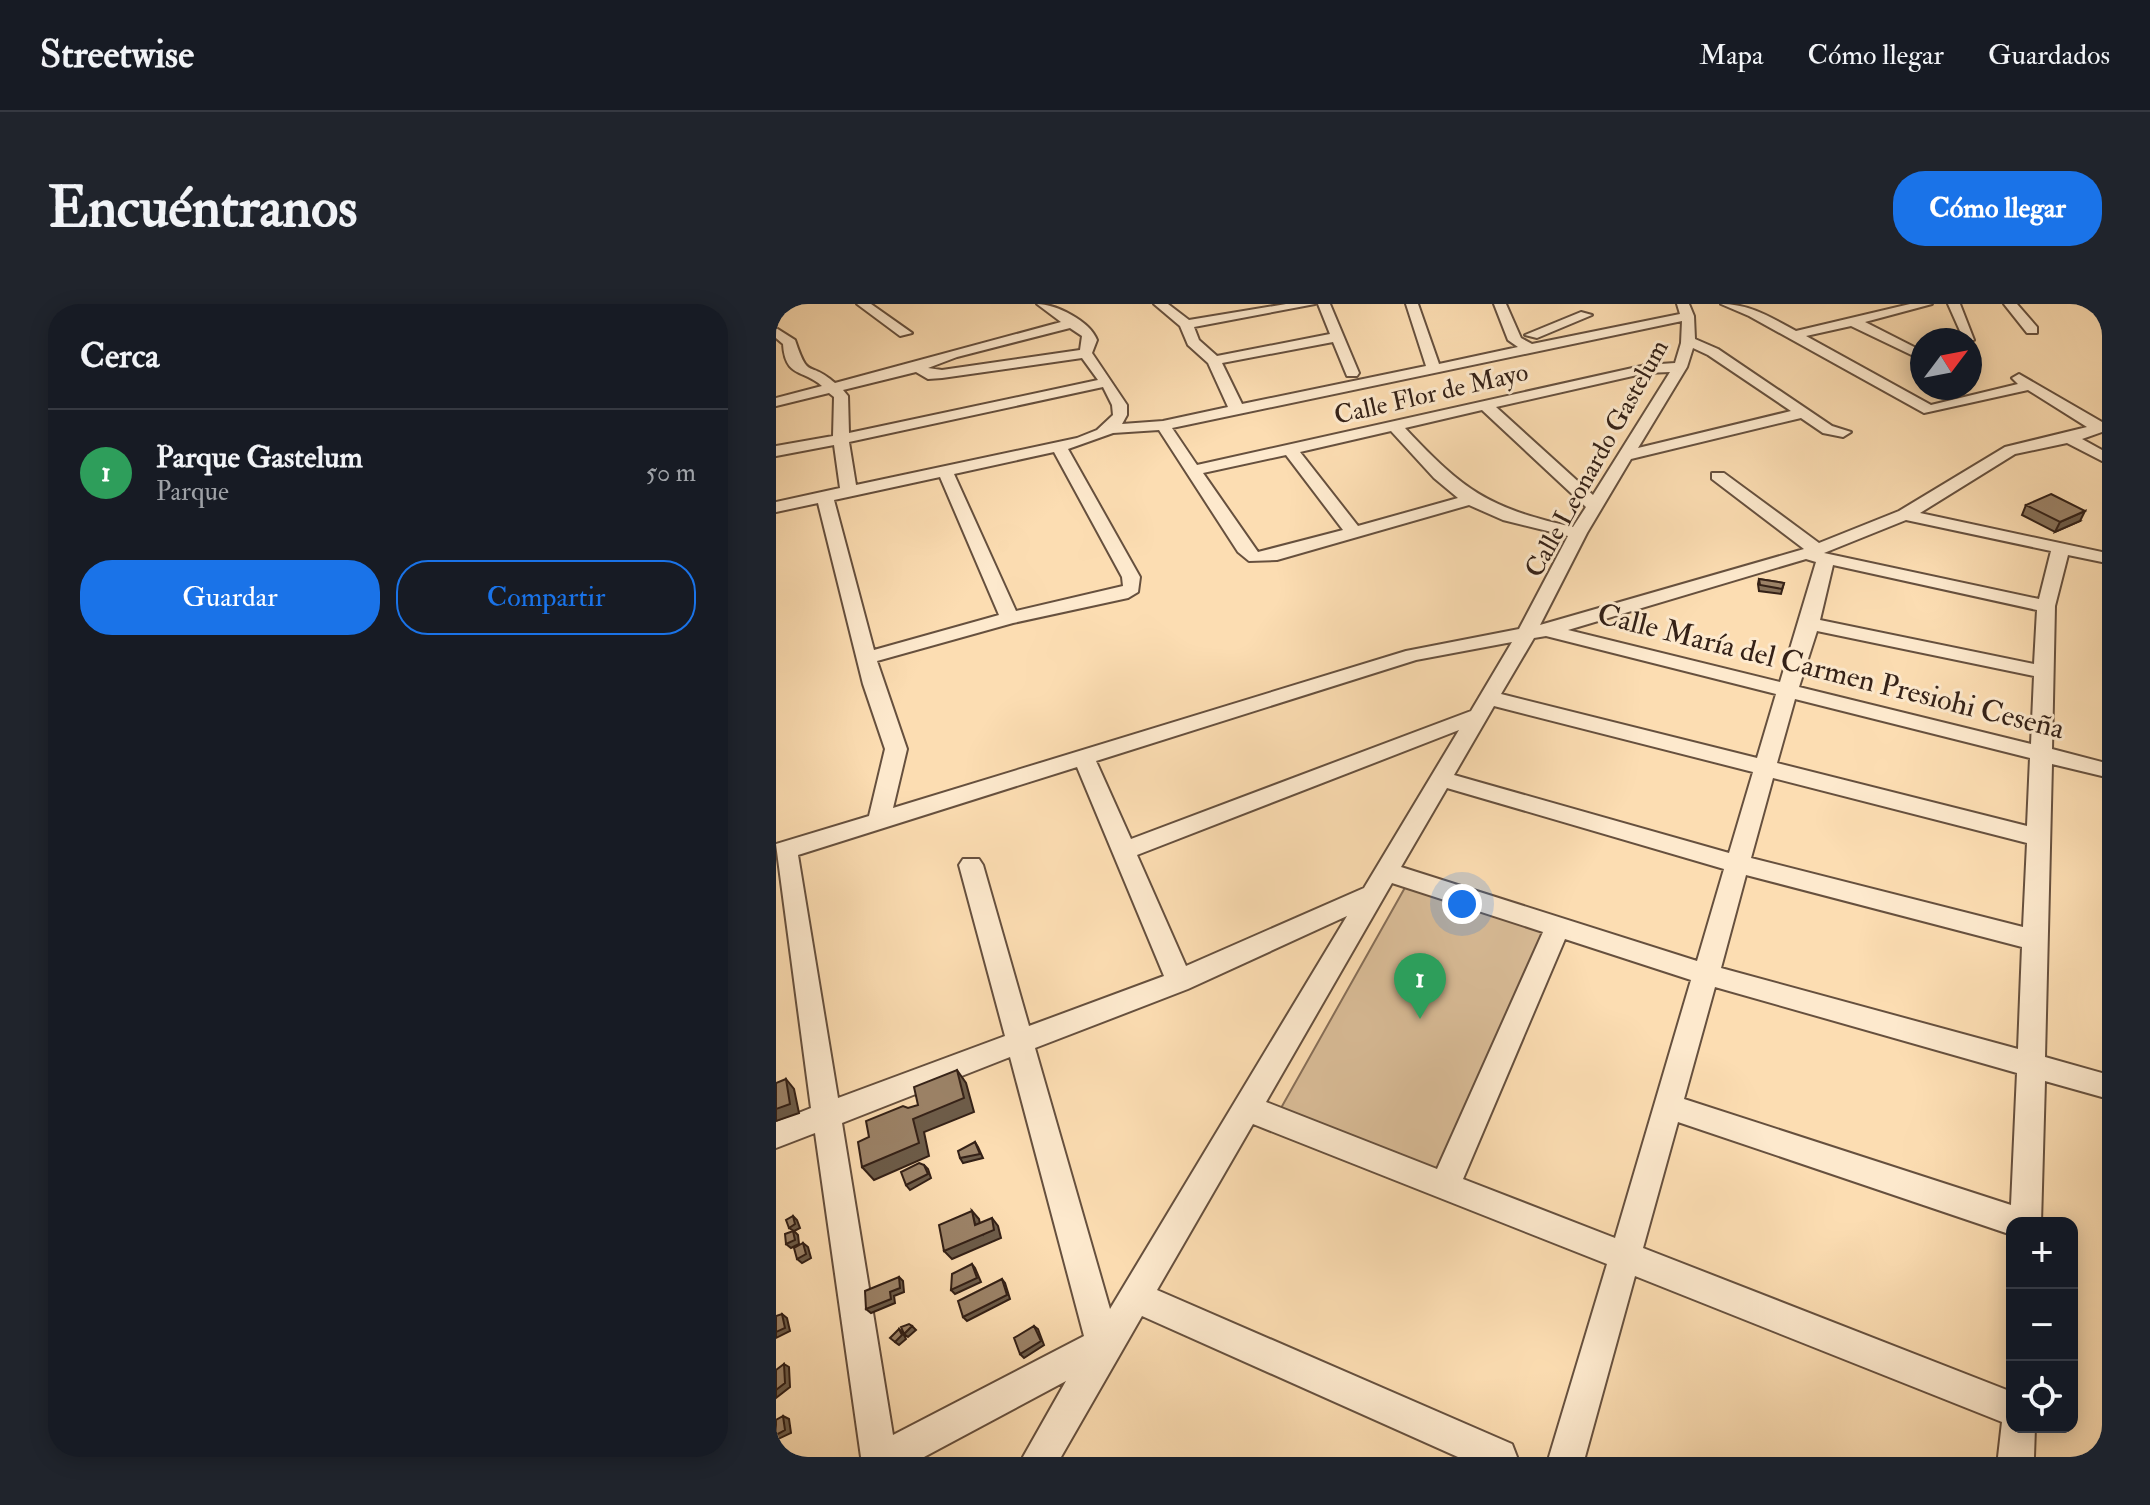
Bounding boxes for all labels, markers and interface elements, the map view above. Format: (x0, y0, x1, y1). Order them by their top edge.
text: Streetwise (40, 31, 194, 79)
text: Mapa (1699, 38, 1763, 73)
text: Cómo llegar (1807, 38, 1944, 73)
text: Guardados (1988, 38, 2110, 73)
button: Cómo llegar (1893, 171, 2102, 246)
text: Encuéntranos (48, 173, 357, 244)
north arrow (1910, 328, 1982, 400)
street label: Calle Leonardo Gastelum (1518, 334, 1676, 583)
text: Cerca (80, 335, 159, 378)
street label: Calle Flor de Mayo (1331, 356, 1531, 432)
text: Parque Gastelum (156, 439, 363, 476)
text: 1 (101, 457, 111, 489)
text: 50 m (646, 457, 696, 489)
text: Parque (156, 476, 229, 508)
button: Guardar (80, 560, 380, 635)
button: Compartir (396, 560, 696, 635)
street label: Calle María del Carmen Presiohi Ceseña (1594, 595, 2069, 748)
your location (1442, 884, 1482, 924)
pin: 1 (1394, 953, 1446, 1019)
map controls (2006, 1217, 2078, 1433)
button: + (2006, 1217, 2078, 1289)
button: − (2006, 1289, 2078, 1361)
button: locate (2006, 1361, 2078, 1433)

